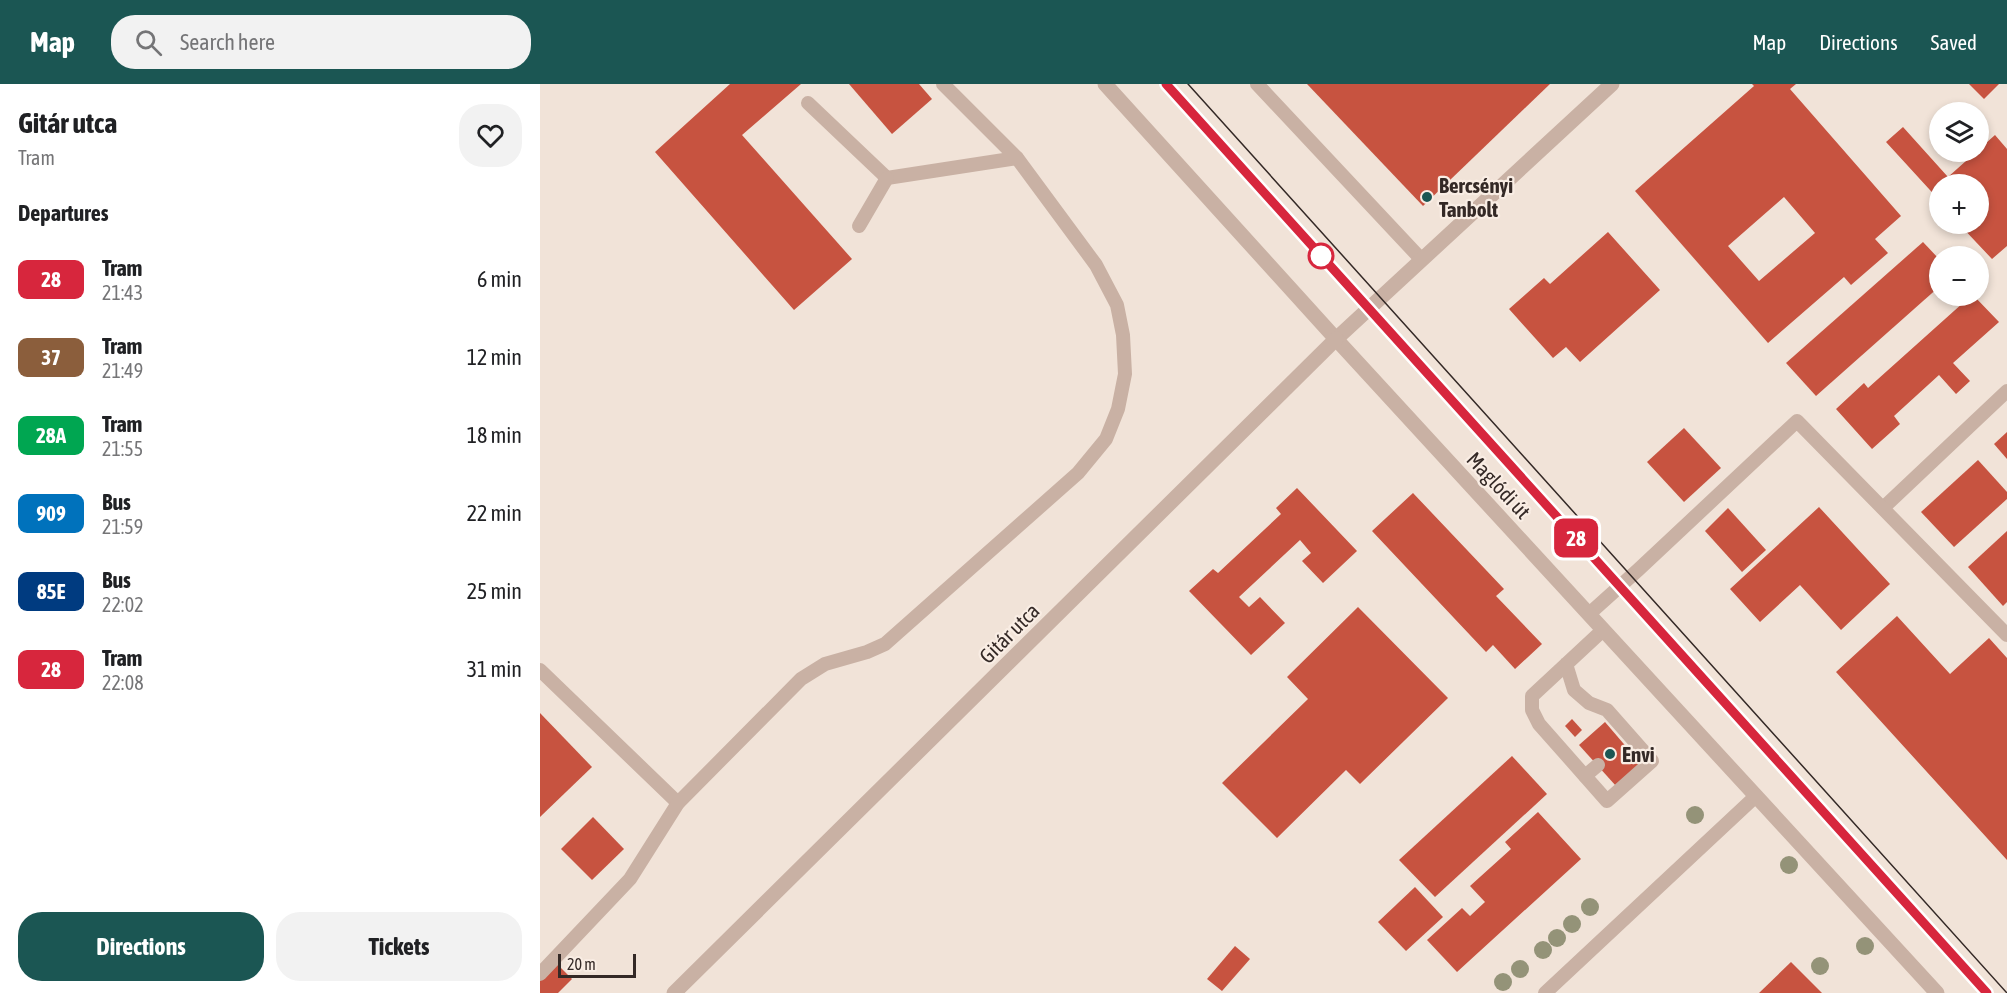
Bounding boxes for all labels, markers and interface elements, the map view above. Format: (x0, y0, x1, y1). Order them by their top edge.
search box (111, 15, 531, 69)
text: Map (30, 26, 75, 58)
icon: search (132, 26, 165, 59)
text: Search here (180, 29, 275, 55)
text: Map (1752, 30, 1786, 54)
text: Directions (1819, 30, 1898, 54)
text: Saved (1931, 30, 1977, 54)
map controls (1929, 102, 1989, 306)
button: layers (1929, 102, 1989, 162)
button: heart (459, 104, 522, 167)
text: Gitár utca (18, 107, 117, 139)
text: Tram (18, 146, 55, 169)
place label: Bercsényi Tanbolt (1439, 173, 1513, 221)
button: + (1929, 174, 1989, 234)
marker: Bercsényi Tanbolt (1420, 190, 1434, 204)
text: Departures (18, 200, 108, 226)
unlabelled marker (1308, 243, 1334, 269)
button: − (1929, 246, 1989, 306)
text: Tram (102, 255, 142, 281)
text: 6 min (477, 266, 522, 292)
text: 28 (41, 267, 61, 291)
text: 21:43 (102, 281, 143, 304)
text: Tram (102, 333, 142, 359)
text: 12 min (467, 344, 522, 370)
text: 37 (41, 345, 61, 369)
text: 21:49 (102, 359, 143, 382)
text: Tram (102, 411, 142, 437)
text: 18 min (467, 422, 522, 448)
text: 28A (36, 423, 66, 447)
text: 21:55 (102, 437, 143, 460)
street label: Maglódi út (1462, 447, 1536, 523)
text: Bus (102, 489, 131, 515)
text: 22 min (467, 500, 522, 526)
text: 909 (36, 501, 66, 525)
text: 21:59 (102, 515, 143, 538)
line badge: 28 (1549, 518, 1603, 558)
text: 28 (1566, 526, 1586, 550)
text: Bus (102, 567, 131, 593)
text: 25 min (467, 578, 522, 604)
text: 85E (37, 579, 65, 603)
text: 22:02 (102, 593, 144, 616)
street label: Gitár utca (974, 598, 1044, 668)
text: Tram (102, 645, 142, 671)
text: 31 min (467, 656, 522, 682)
text: 28 (41, 657, 61, 681)
text: 22:08 (102, 671, 144, 694)
place label: Envi (1622, 742, 1655, 766)
marker: Envi (1603, 747, 1617, 761)
button: Directions (18, 912, 264, 981)
button: Tickets (276, 912, 522, 981)
scale bar (558, 951, 636, 978)
text: 20 m (567, 955, 596, 973)

